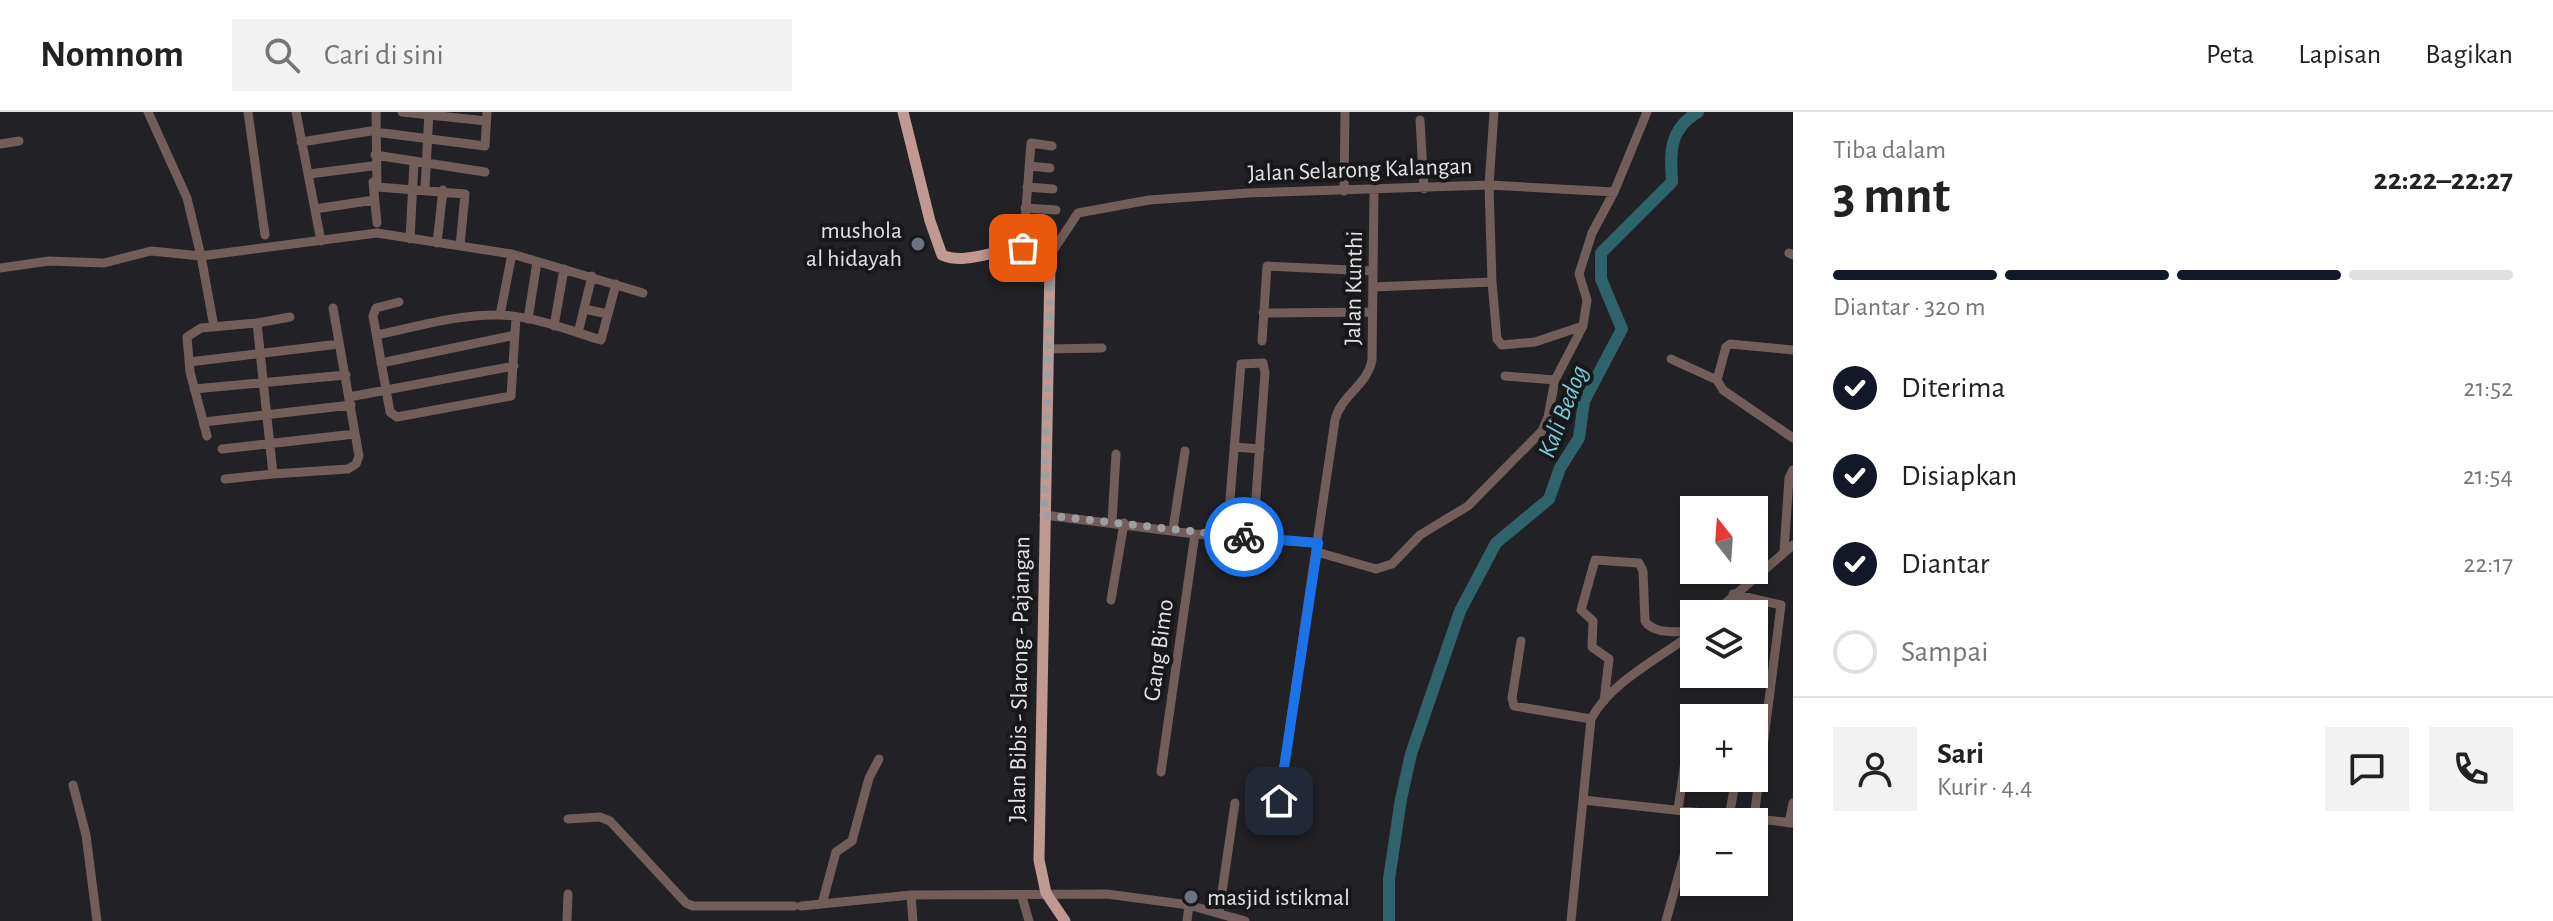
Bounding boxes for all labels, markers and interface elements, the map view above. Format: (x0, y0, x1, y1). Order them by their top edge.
search box (232, 19, 792, 91)
icon: search (260, 33, 304, 77)
text: Nomnom (40, 36, 184, 74)
text: Cari di sini (324, 40, 444, 70)
text: Peta (2206, 41, 2254, 69)
text: Lapisan (2298, 41, 2381, 69)
text: Bagikan (2425, 41, 2513, 69)
text: Tiba dalam (1833, 137, 1946, 163)
street label: Jalan Selarong Kalangan (1247, 154, 1473, 186)
text: 22:22–22:27 (2374, 165, 2513, 195)
text: 3 mnt (1833, 170, 1950, 222)
pin (989, 214, 1057, 282)
place label: mushola al hidayah (806, 219, 902, 271)
icon: bag (1001, 226, 1045, 270)
street label: Jalan Kunthi (1341, 231, 1367, 345)
marker: mushola al hidayah (909, 235, 927, 253)
text: Diantar · 320 m (1833, 294, 1986, 320)
water label: Kali Bedog (1533, 362, 1592, 461)
icon: check (1833, 366, 1877, 410)
text: Diterima (1901, 373, 2005, 403)
text: 21:52 (2464, 375, 2513, 401)
icon: check (1833, 454, 1877, 498)
text: Disiapkan (1901, 461, 2017, 491)
text: 21:54 (2463, 463, 2513, 489)
north arrow (1680, 496, 1768, 584)
map controls (1680, 496, 1768, 896)
courier (1204, 497, 1284, 577)
icon: bike (1222, 515, 1266, 559)
street label: Jalan Bibis - Slarong - Pajangan (1006, 536, 1034, 822)
icon: check (1833, 542, 1877, 586)
text: Diantar (1901, 549, 1990, 579)
text: 22:17 (2464, 551, 2513, 577)
street label: Gang Bimo (1140, 598, 1178, 703)
button: layers (1680, 600, 1768, 688)
text: Sampai (1901, 637, 1989, 667)
button: + (1680, 704, 1768, 792)
button: person (1833, 727, 1917, 811)
button: chat (2325, 727, 2409, 811)
button: phone (2429, 727, 2513, 811)
text: Sari (1937, 739, 1984, 769)
pin (1245, 767, 1313, 835)
text: Kurir · 4.4 (1937, 774, 2032, 800)
icon: home (1257, 779, 1301, 823)
button: − (1680, 808, 1768, 896)
place label: masjid istikmal (1207, 886, 1350, 910)
marker: masjid istikmal (1182, 888, 1200, 906)

